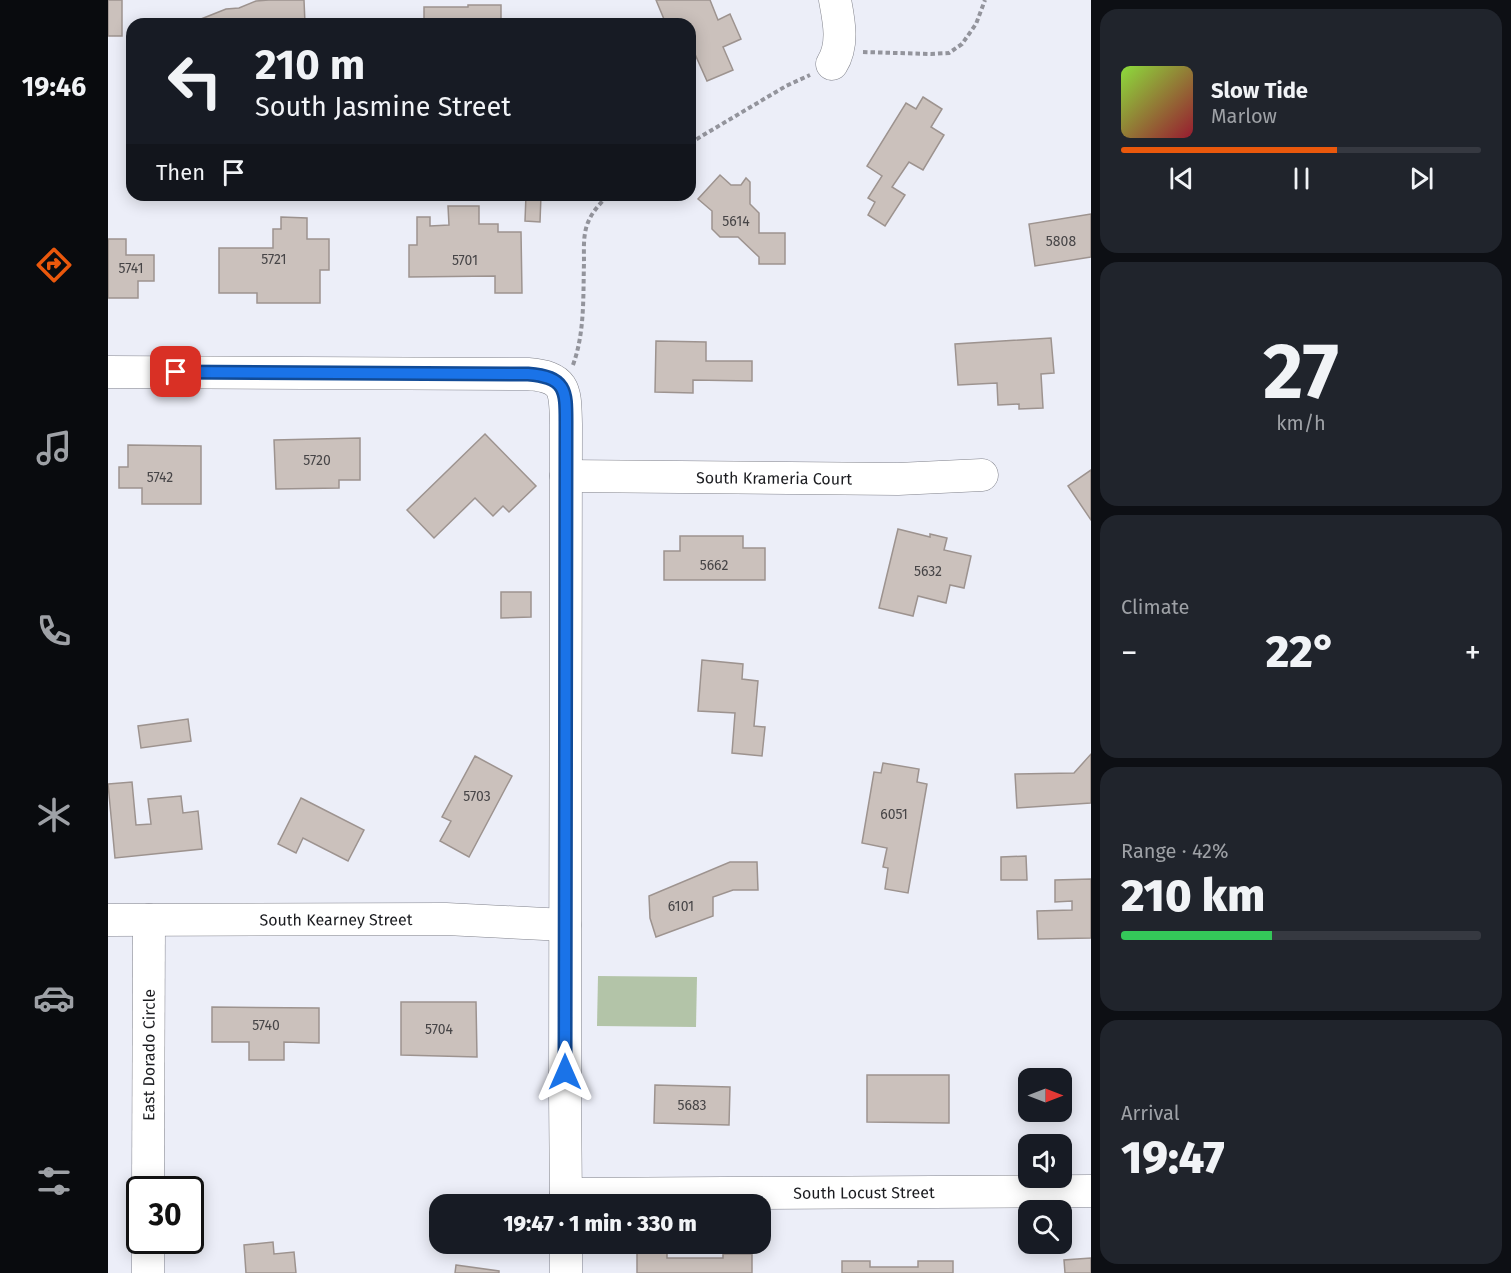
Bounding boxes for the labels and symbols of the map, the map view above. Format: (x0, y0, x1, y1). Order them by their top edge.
house number: 5614 (722, 213, 750, 230)
house number: 5808 (1046, 233, 1076, 250)
house number: 5721 (261, 251, 287, 268)
house number: 5701 (452, 252, 478, 269)
house number: 5741 (118, 260, 144, 277)
pin (150, 346, 201, 397)
house number: 5720 (303, 452, 331, 469)
street label: South Krameria Court (696, 468, 852, 489)
house number: 5742 (147, 469, 173, 486)
house number: 5662 (700, 557, 728, 574)
house number: 5632 (914, 563, 942, 580)
house number: 5703 (463, 788, 491, 805)
house number: 6051 (880, 806, 908, 823)
house number: 6101 (668, 898, 694, 915)
street label: South Kearney Street (259, 910, 413, 930)
street label: East Dorado Circle (139, 989, 159, 1121)
house number: 5740 (252, 1017, 280, 1034)
house number: 5704 (425, 1021, 454, 1038)
position arrow (533, 1040, 597, 1104)
north arrow (1018, 1068, 1072, 1122)
house number: 5683 (677, 1097, 707, 1114)
speed limit sign: 30 (126, 1176, 204, 1254)
street label: South Locust Street (793, 1183, 935, 1203)

